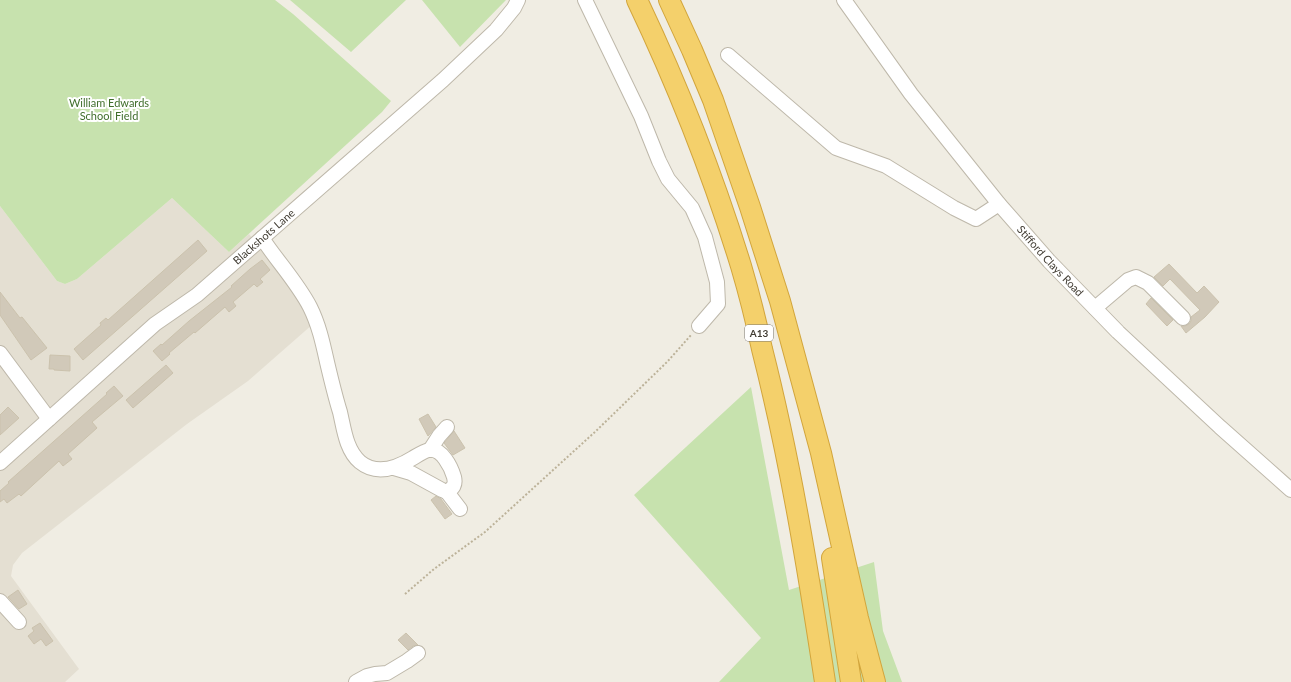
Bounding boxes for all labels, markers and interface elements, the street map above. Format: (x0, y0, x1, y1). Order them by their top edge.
park label: William Edwards School Field (69, 96, 149, 122)
street label: Blackshots Lane (230, 206, 297, 267)
street label: Stifford Clays Road (1015, 223, 1087, 299)
road number: A13 (745, 325, 773, 341)

